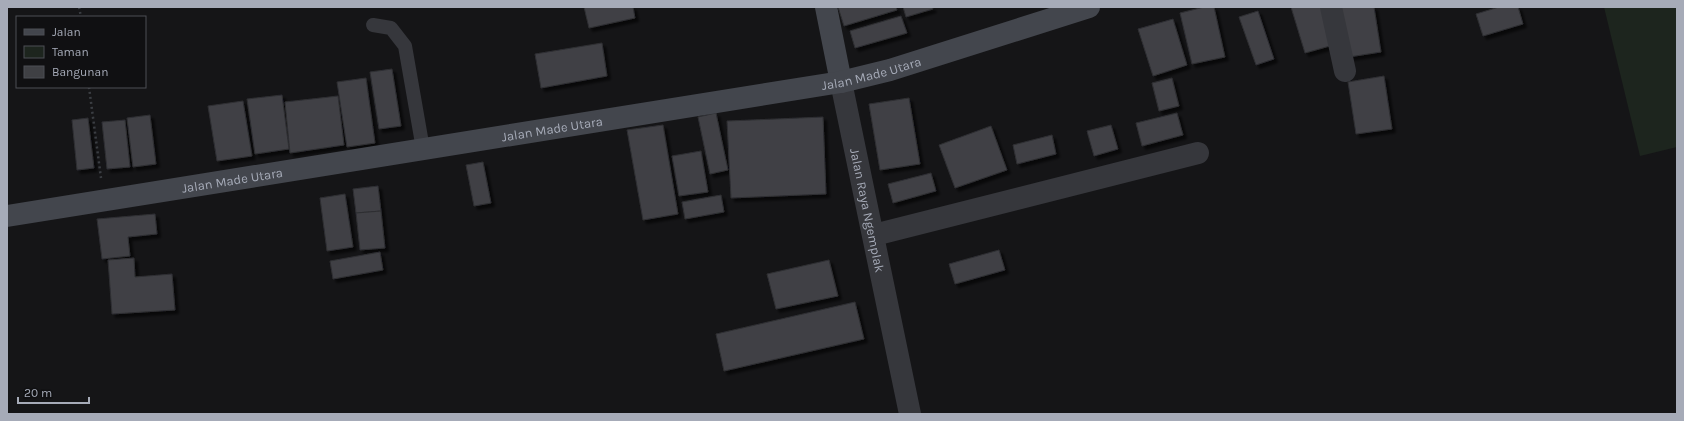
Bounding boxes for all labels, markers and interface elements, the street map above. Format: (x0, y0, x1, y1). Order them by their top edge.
legend (16, 16, 146, 88)
text: Jalan (52, 25, 81, 39)
text: Taman (52, 45, 89, 59)
street label: Jalan Made Utara (820, 54, 923, 93)
text: Bangunan (52, 65, 108, 79)
street label: Jalan Made Utara (500, 113, 604, 144)
street label: Jalan Raya Ngemplak (847, 147, 887, 274)
street label: Jalan Made Utara (181, 165, 284, 196)
scale bar (18, 379, 89, 405)
text: 20 m (24, 386, 52, 400)

